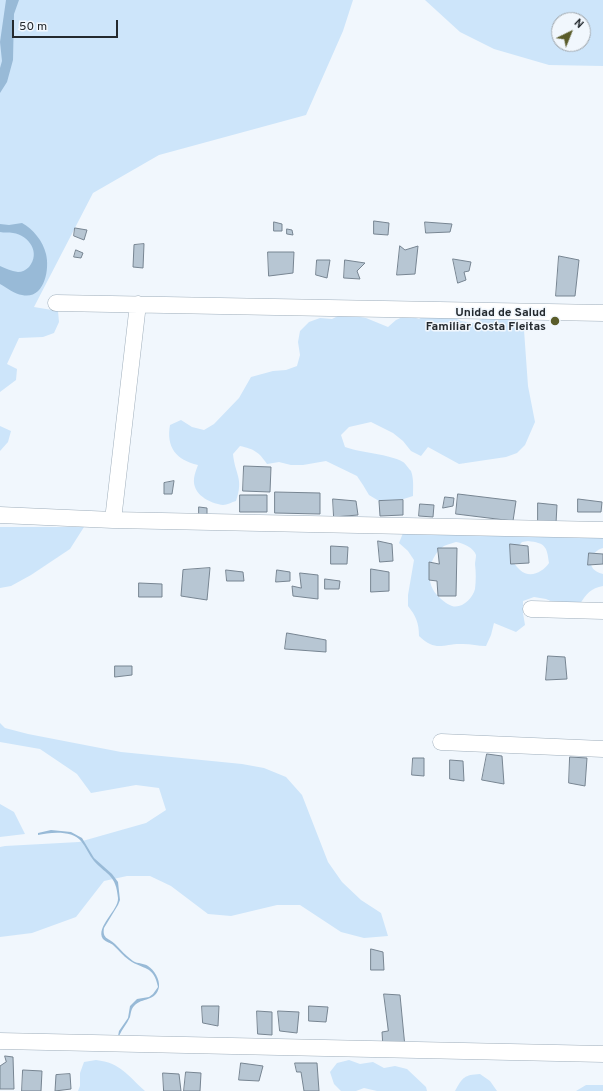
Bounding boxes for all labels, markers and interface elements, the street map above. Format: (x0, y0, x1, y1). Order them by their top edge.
scale bar (14, 12, 120, 38)
north arrow (551, 12, 591, 52)
text: N (571, 16, 586, 32)
text: 50 m (19, 19, 47, 35)
place label: Unidad de Salud Familiar Costa Fleitas (426, 307, 546, 335)
marker: Unidad de Salud Familiar Costa Fleitas (549, 315, 561, 327)

